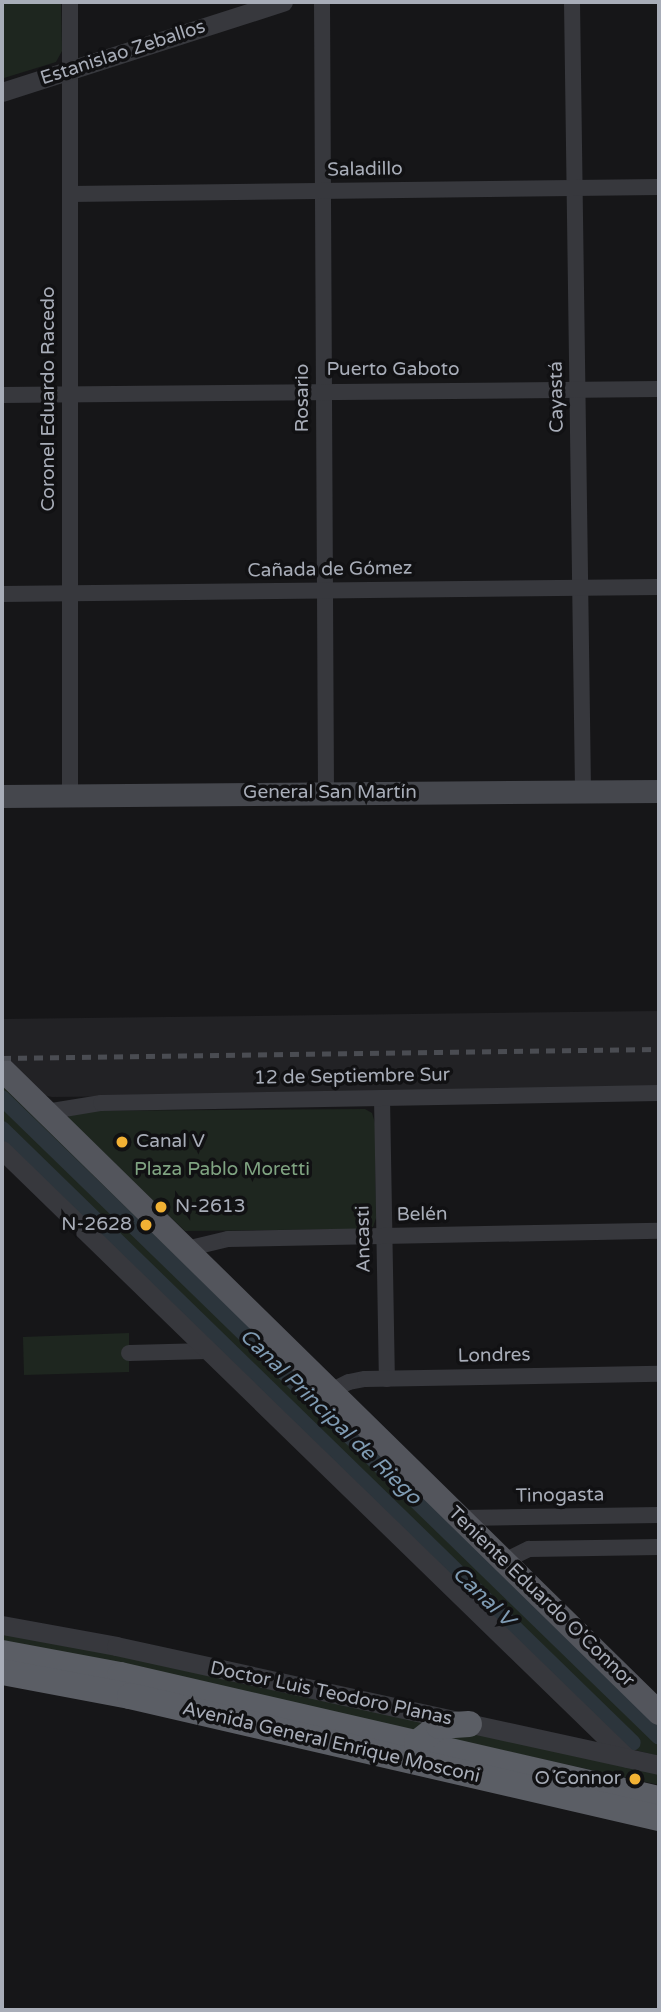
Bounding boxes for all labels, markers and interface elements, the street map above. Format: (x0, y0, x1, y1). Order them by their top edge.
street label: Estanislao Zeballos (38, 16, 208, 90)
street label: Saladillo (327, 158, 403, 182)
street label: Coronel Eduardo Racedo (38, 286, 60, 512)
street label: Puerto Gaboto (326, 359, 460, 381)
street label: Cayastá (545, 361, 569, 433)
street label: Rosario (292, 364, 314, 432)
street label: Cañada de Gómez (247, 557, 413, 583)
street label: General San Martín (243, 782, 417, 804)
street label: 12 de Septiembre Sur (254, 1064, 450, 1090)
place label: Canal V (136, 1131, 205, 1153)
marker: Canal V (114, 1134, 130, 1150)
park label: Plaza Pablo Moretti (134, 1159, 310, 1181)
place label: N-2613 (175, 1196, 246, 1218)
marker: N-2613 (153, 1199, 169, 1215)
street label: Belén (396, 1203, 448, 1227)
street label: Ancasti (352, 1205, 376, 1273)
place label: N-2628 (61, 1214, 132, 1236)
marker: N-2628 (138, 1217, 154, 1233)
water label: Canal Principal de Riego (234, 1324, 426, 1510)
street label: Londres (457, 1344, 531, 1368)
street label: Tinogasta (515, 1484, 605, 1508)
street label: Teniente Eduardo O'Connor (443, 1502, 639, 1692)
water label: Canal V (447, 1561, 519, 1633)
street label: Doctor Luis Teodoro Planas (208, 1657, 454, 1731)
street label: Avenida General Enrique Mosconi (180, 1698, 482, 1788)
place label: O´Connor (535, 1768, 621, 1790)
marker: O´Connor (627, 1771, 643, 1787)

